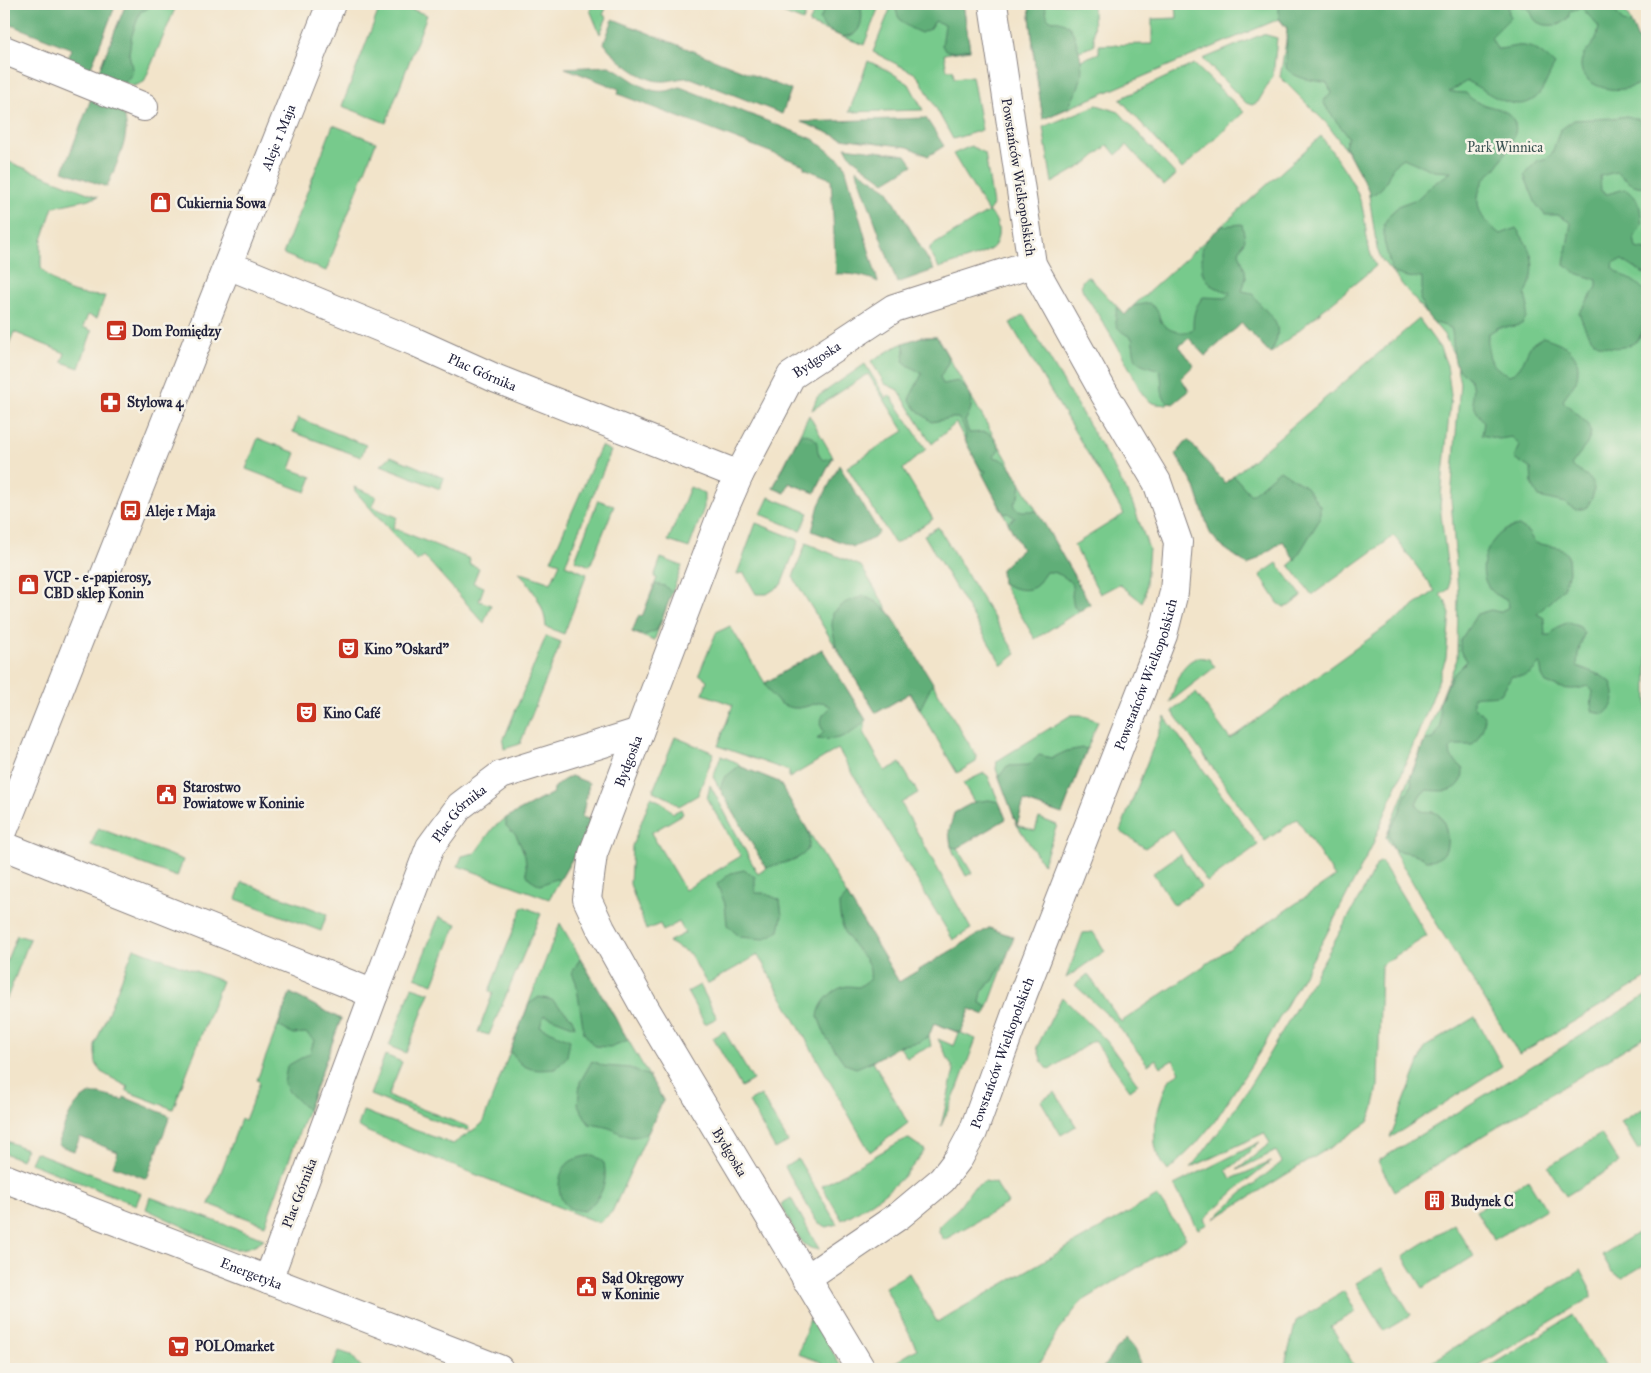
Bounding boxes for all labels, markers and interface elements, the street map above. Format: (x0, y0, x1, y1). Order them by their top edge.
street label: Powstańców Wielkopolskich (998, 97, 1039, 258)
street label: Aleje 1 Maja (258, 102, 299, 174)
park label: Park Winnica (1467, 139, 1543, 156)
shop icon: Cukiernia Sowa (149, 191, 173, 215)
place label: Cukiernia Sowa (177, 195, 267, 212)
cafe icon: Dom Pomiędzy (104, 319, 128, 343)
place label: Dom Pomiędzy (132, 323, 223, 341)
street label: Bydgoska (789, 338, 844, 382)
street label: Plac Górnika (445, 350, 519, 395)
pharmacy icon: Stylowa 4 (99, 390, 123, 414)
place label: Stylowa 4 (127, 394, 184, 412)
bus stop icon: Aleje 1 Maja (118, 499, 142, 523)
place label: Aleje 1 Maja (145, 503, 217, 521)
place label: VCP - e-papierosy, CBD sklep Konin (43, 569, 152, 603)
shop icon: VCP - e-papierosy, CBD sklep Konin (16, 573, 40, 597)
street label: Powstańców Wielkopolskich (1111, 597, 1181, 753)
theatre icon: Kino "Oskard" (336, 637, 360, 661)
place label: Kino "Oskard" (364, 641, 449, 658)
theatre icon: Kino Café (295, 701, 319, 725)
place label: Kino Café (323, 705, 382, 722)
street label: Bydgoska (611, 733, 646, 789)
place label: Starostwo Powiatowe w Koninie (183, 779, 305, 812)
street label: Plac Górnika (428, 781, 490, 846)
public building icon: Starostwo Powiatowe w Koninie (155, 783, 179, 807)
street label: Powstańców Wielkopolskich (967, 975, 1038, 1131)
street label: Bydgoska (708, 1125, 751, 1180)
street label: Plac Górnika (278, 1156, 321, 1230)
building icon: Budynek C (1423, 1189, 1447, 1213)
place label: Budynek C (1451, 1193, 1514, 1211)
street label: Energetyka (218, 1254, 284, 1294)
place label: Sąd Okręgowy w Koninie (601, 1270, 685, 1303)
public building icon: Sąd Okręgowy w Koninie (574, 1274, 598, 1298)
supermarket icon: POLOmarket (167, 1334, 191, 1358)
place label: POLOmarket (195, 1338, 275, 1355)

